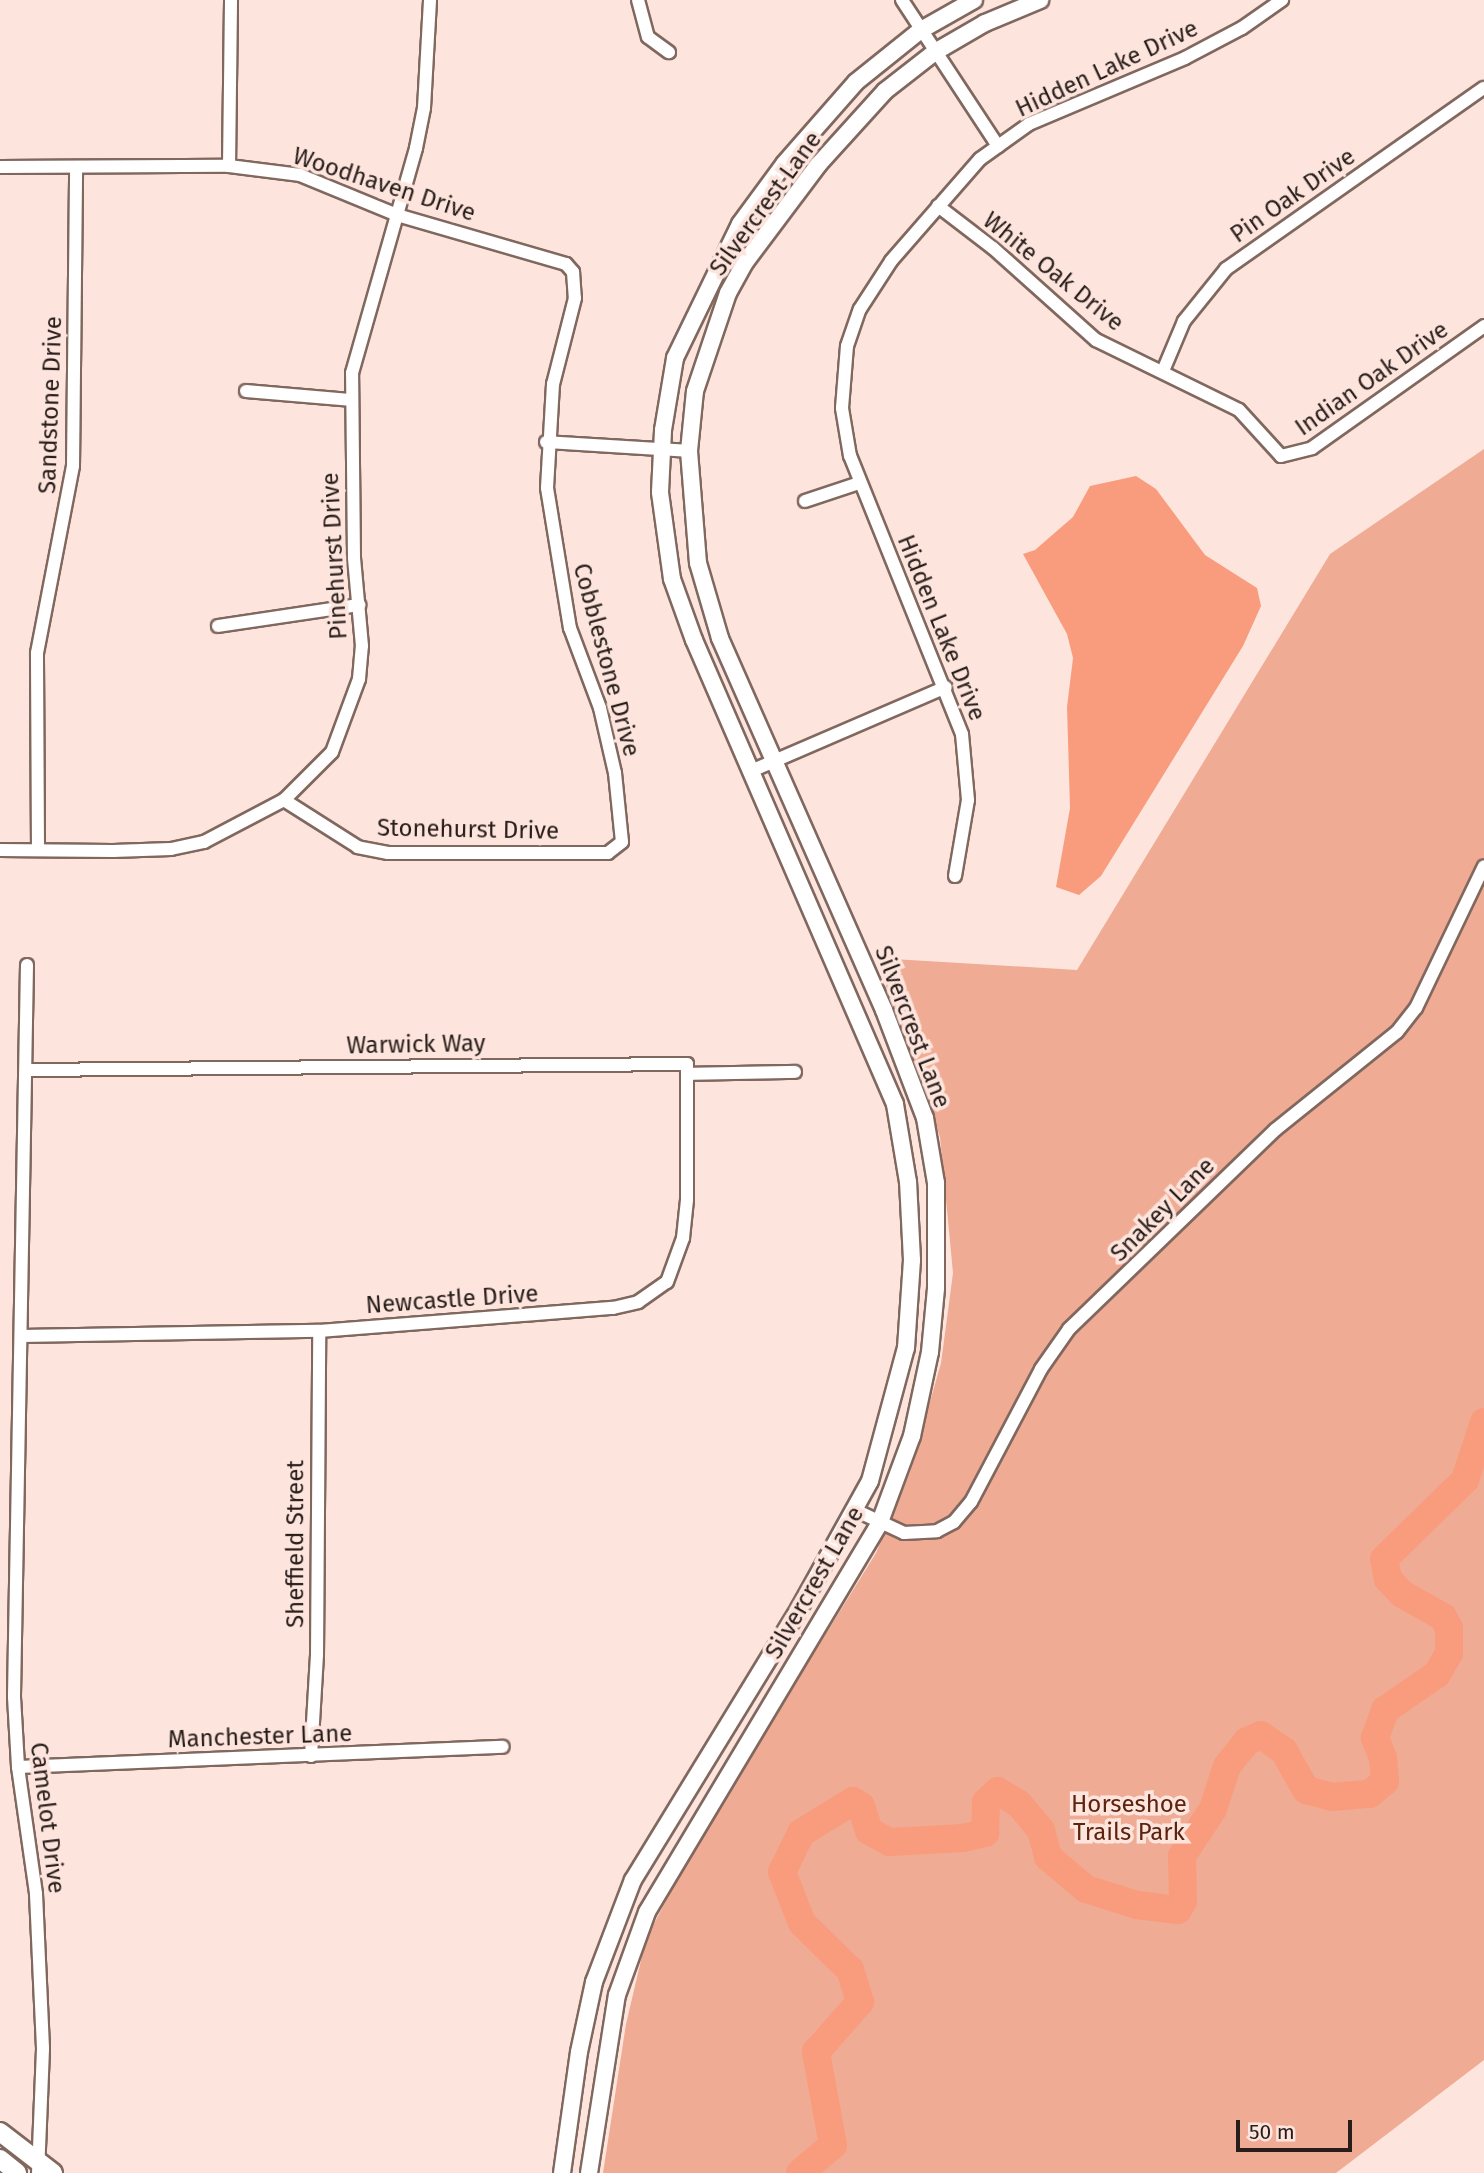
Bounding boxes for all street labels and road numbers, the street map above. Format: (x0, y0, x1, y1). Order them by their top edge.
street label: Hidden Lake Drive (1011, 14, 1203, 124)
street label: Silvercrest Lane (704, 126, 828, 282)
street label: Woodhaven Drive (289, 142, 479, 228)
street label: Pin Oak Drive (1225, 142, 1361, 250)
street label: White Oak Drive (977, 206, 1129, 338)
street label: Sandstone Drive (34, 316, 68, 494)
street label: Indian Oak Drive (1290, 316, 1454, 442)
street label: Pinehurst Drive (316, 472, 354, 640)
street label: Hidden Lake Drive (891, 531, 991, 725)
street label: Cobblestone Drive (566, 560, 646, 760)
street label: Stonehurst Drive (377, 814, 559, 846)
street label: Silvercrest Lane (868, 942, 956, 1112)
street label: Warwick Way (346, 1029, 486, 1061)
street label: Snakey Lane (1105, 1152, 1221, 1268)
street label: Newcastle Drive (365, 1280, 539, 1320)
street label: Sheffield Street (282, 1460, 310, 1628)
street label: Silvercrest Lane (760, 1502, 870, 1664)
street label: Manchester Lane (167, 1719, 353, 1755)
street label: Camelot Drive (23, 1741, 71, 1895)

